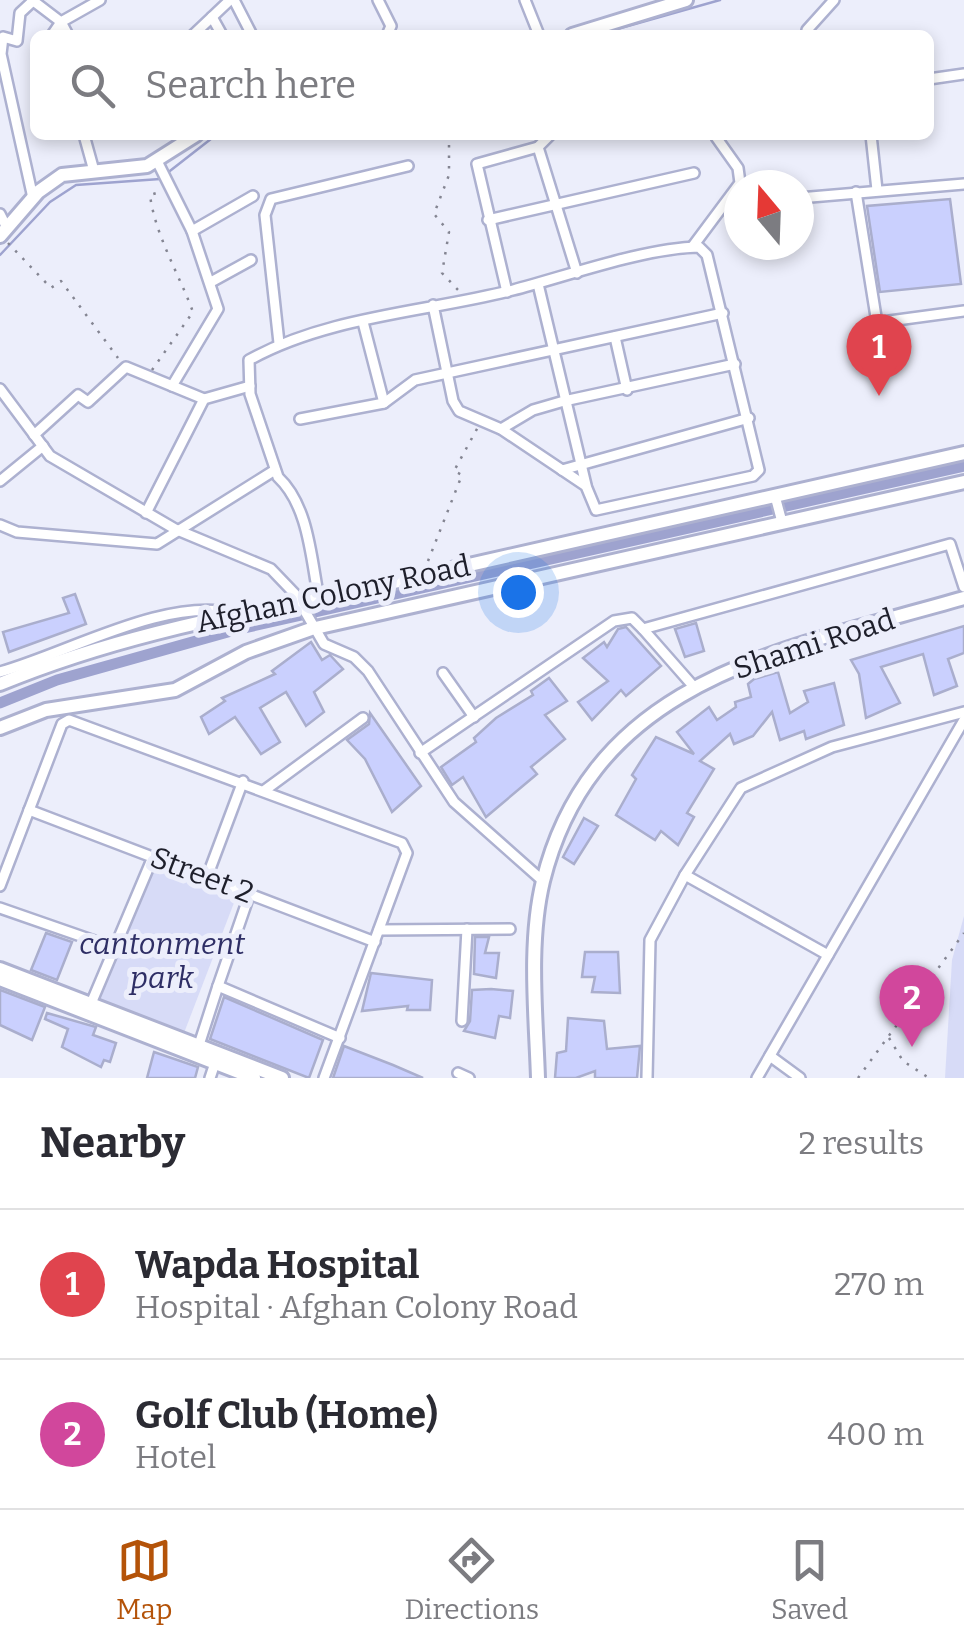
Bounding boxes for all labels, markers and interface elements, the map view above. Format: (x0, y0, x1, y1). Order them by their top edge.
search box (30, 30, 934, 140)
icon: search (65, 58, 120, 113)
text: Search here (145, 62, 356, 108)
north arrow (724, 170, 814, 260)
pin: 1 (846, 314, 912, 396)
street label: Afghan Colony Road (193, 547, 474, 641)
your location (493, 567, 544, 618)
street label: Shami Road (729, 601, 899, 687)
street label: Street 2 (146, 839, 258, 911)
park label: cantonment park (79, 926, 245, 996)
pin: 2 (880, 964, 944, 1047)
text: Nearby (40, 1118, 185, 1168)
text: 2 results (798, 1124, 924, 1162)
text: Wapda Hospital (135, 1242, 420, 1288)
text: 1 (66, 1265, 79, 1303)
text: 270 m (834, 1265, 924, 1303)
text: Hospital · Afghan Colony Road (135, 1288, 578, 1326)
text: Golf Club (Home) (135, 1392, 438, 1438)
text: 2 (63, 1415, 82, 1453)
text: 400 m (827, 1415, 924, 1453)
text: Hotel (135, 1438, 216, 1476)
tab: Map (116, 1533, 172, 1626)
tab: Directions (404, 1533, 539, 1626)
tab: Saved (771, 1533, 848, 1626)

